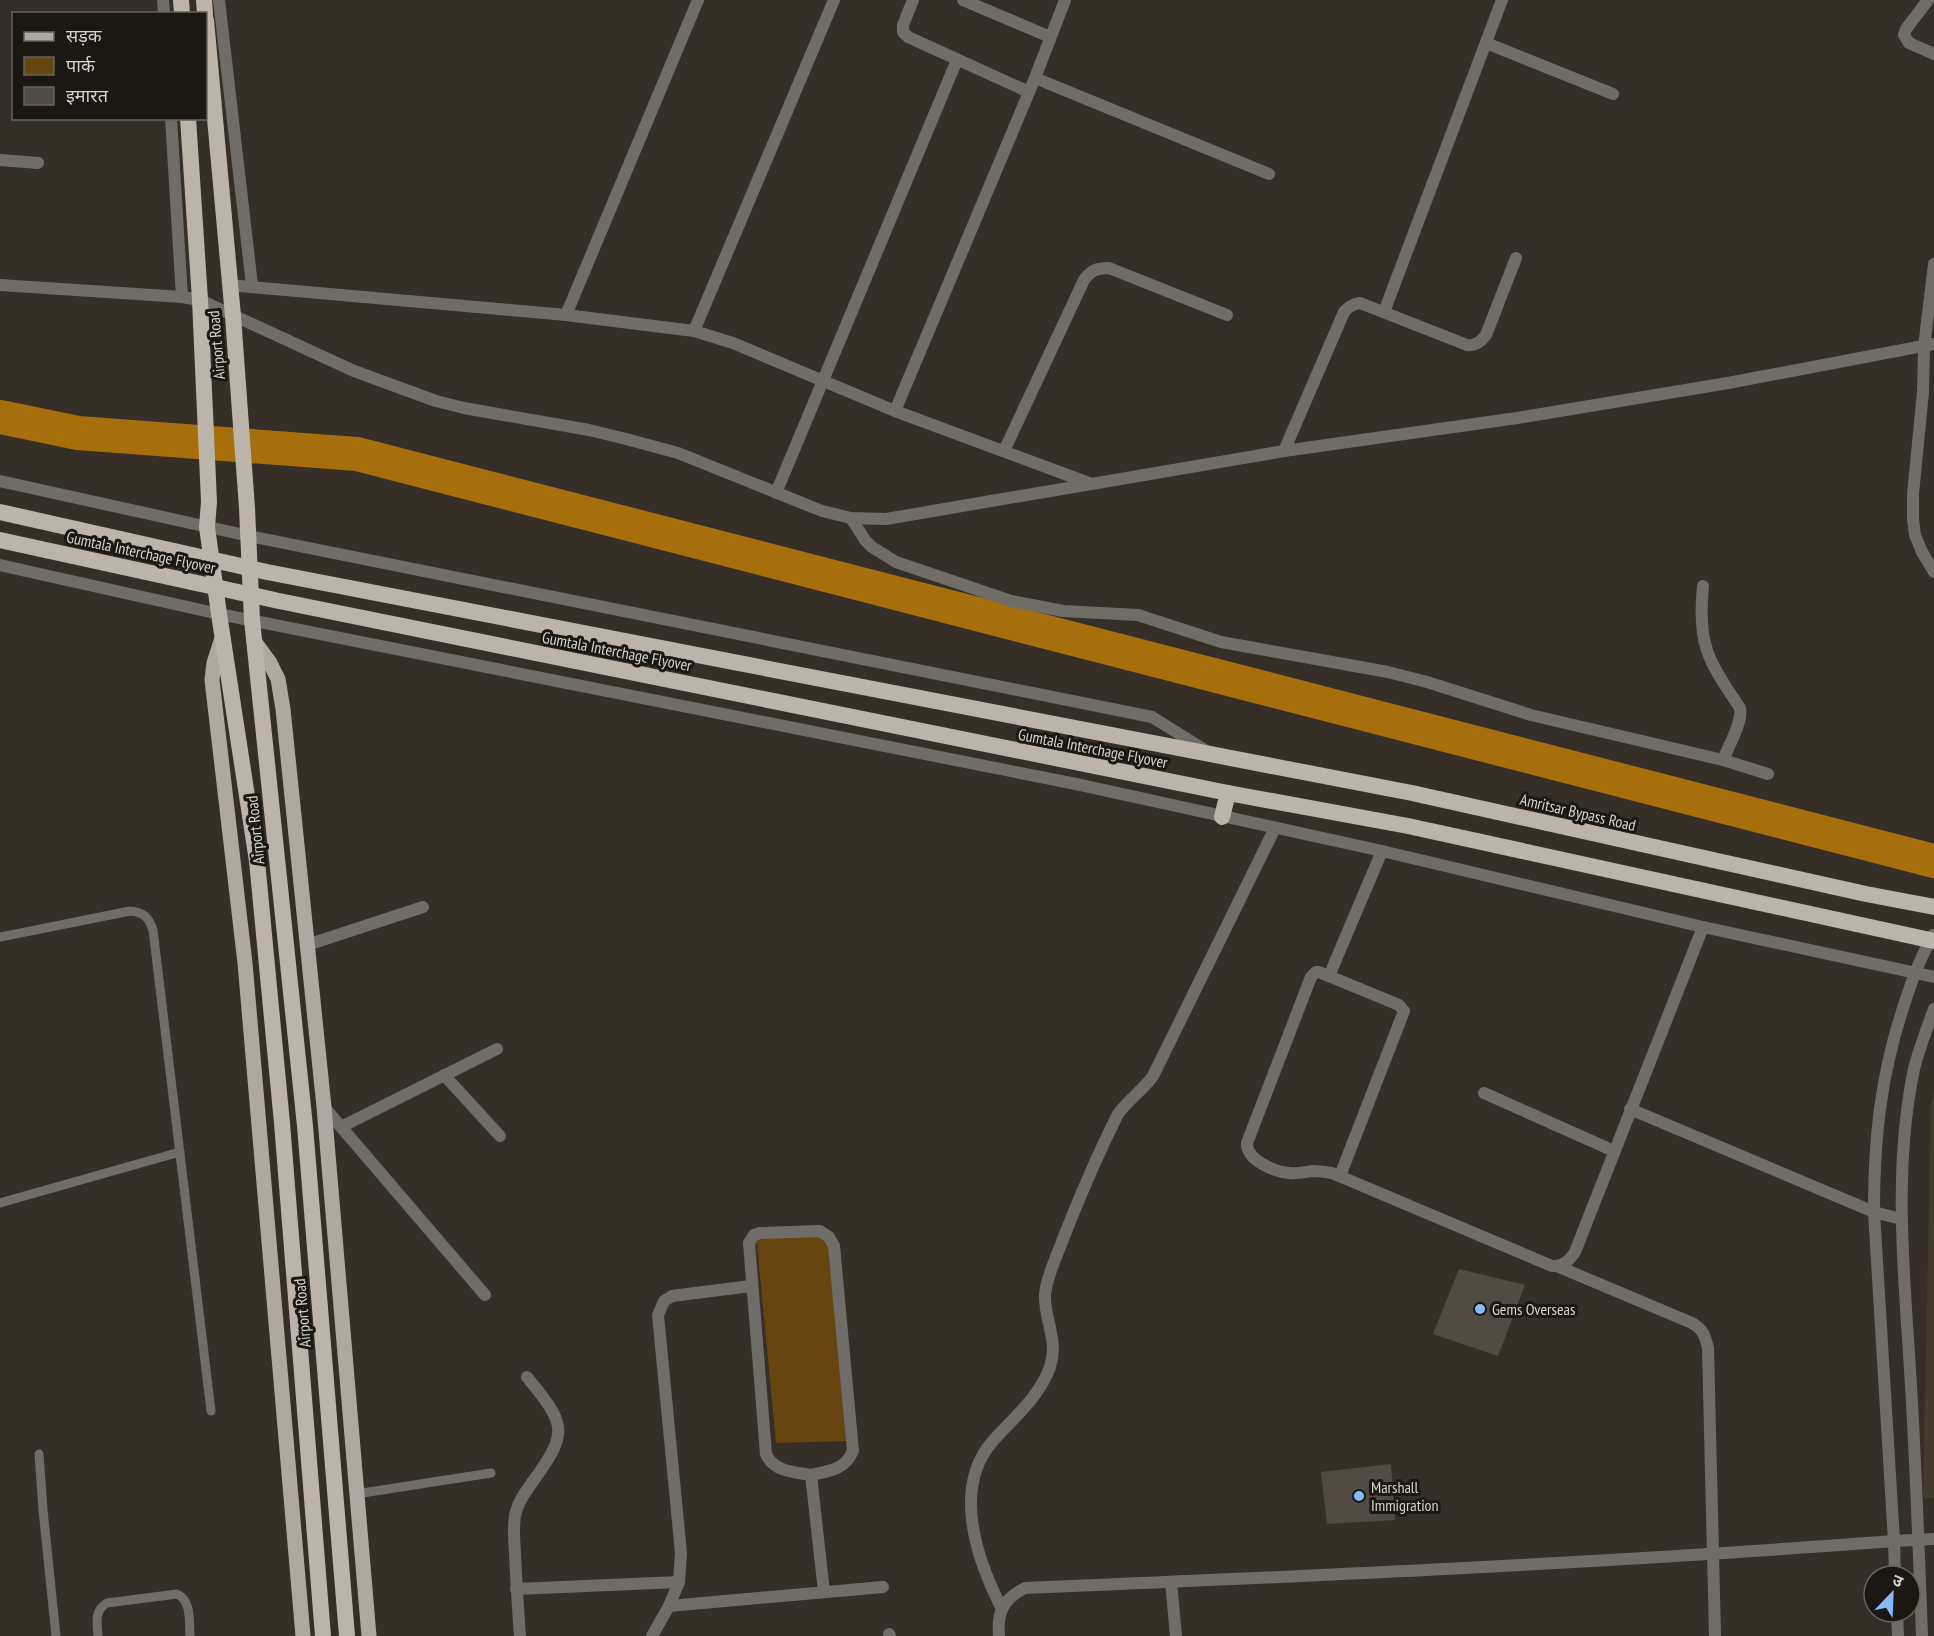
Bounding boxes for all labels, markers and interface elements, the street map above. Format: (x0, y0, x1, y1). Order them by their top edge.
legend (12, 12, 207, 120)
text: सड़क (66, 24, 103, 47)
text: पार्क (66, 54, 96, 77)
text: इमारत (66, 84, 109, 107)
street label: Airport Road (203, 310, 229, 380)
street label: Gumtala Interchage Flyover (65, 526, 218, 578)
street label: Gumtala Interchage Flyover (541, 627, 694, 675)
street label: Gumtala Interchage Flyover (1017, 724, 1170, 772)
street label: Amritsar Bypass Road (1518, 789, 1638, 835)
street label: Airport Road (241, 794, 269, 865)
street label: Airport Road (289, 1278, 315, 1348)
place label: Gems Overseas (1492, 1299, 1575, 1319)
marker: Gems Overseas (1473, 1302, 1487, 1316)
place label: Marshall Immigration (1371, 1477, 1439, 1515)
marker: Marshall Immigration (1352, 1489, 1366, 1503)
north arrow (1862, 1564, 1922, 1624)
text: उ (1890, 1569, 1907, 1591)

